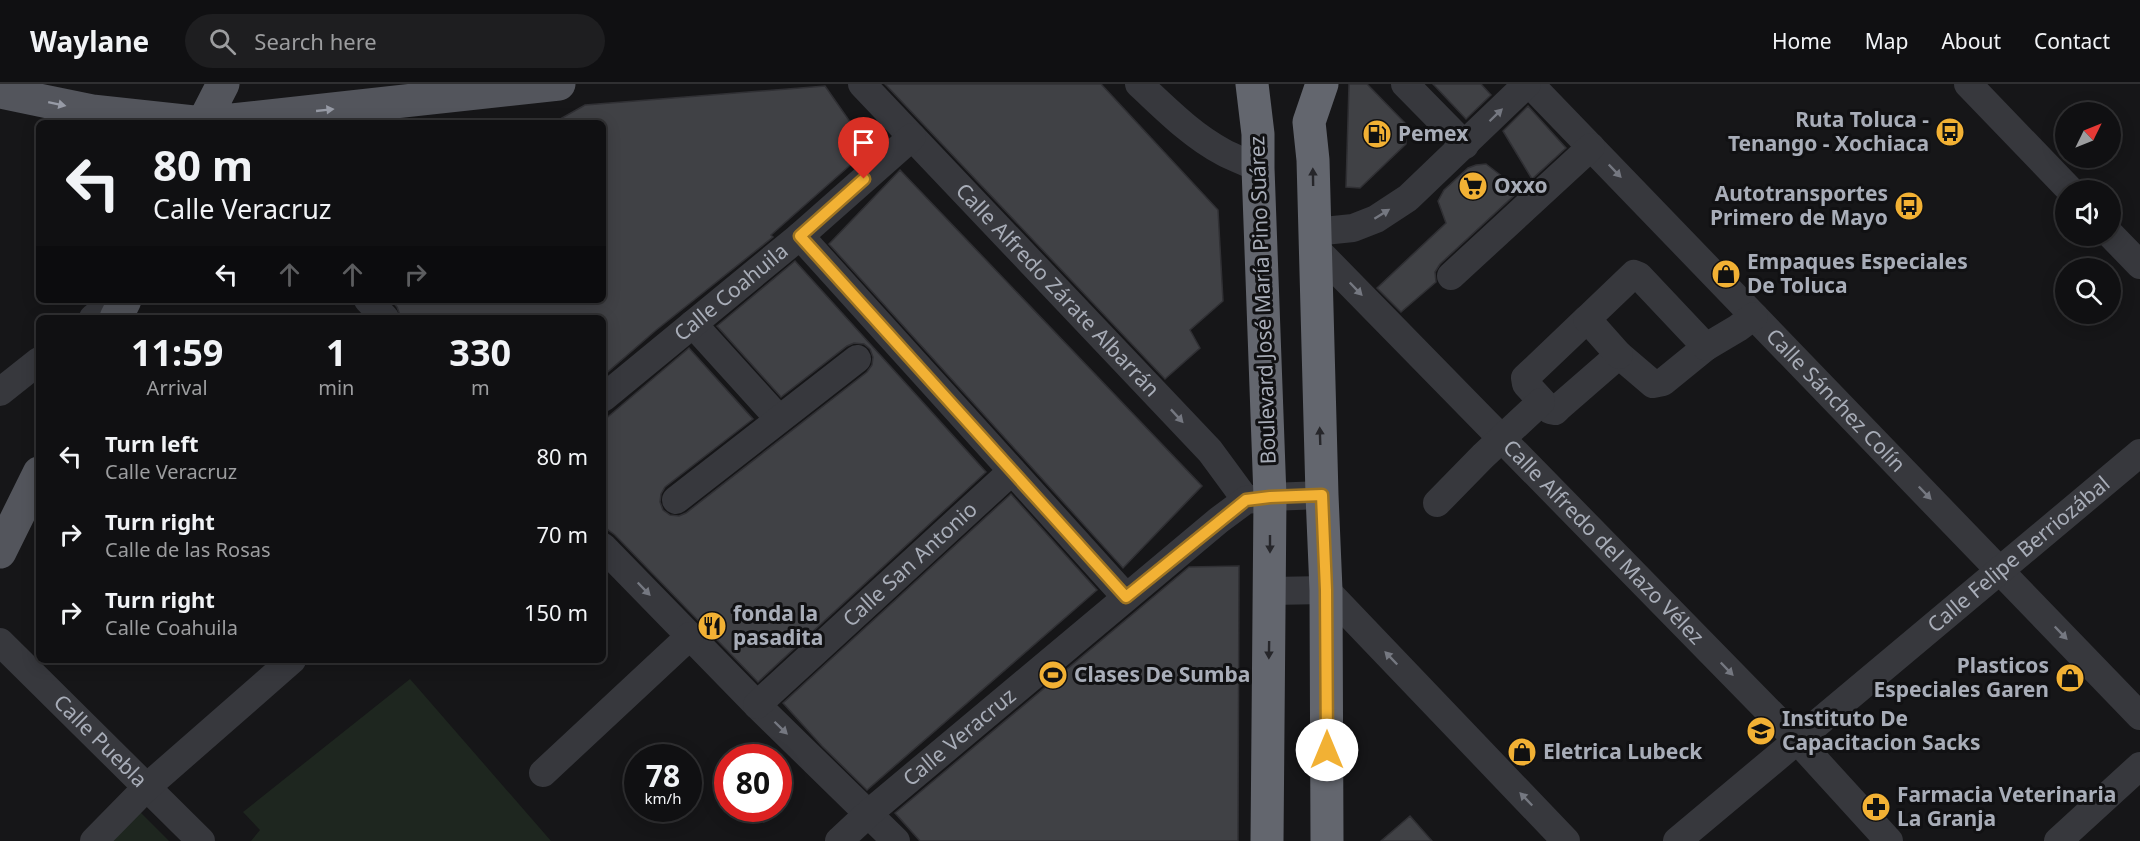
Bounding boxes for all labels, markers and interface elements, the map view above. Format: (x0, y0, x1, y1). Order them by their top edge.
search box (185, 14, 605, 68)
text: Waylane (30, 22, 149, 60)
icon: search (206, 25, 239, 58)
text: Search here (254, 26, 377, 56)
text: Home (1772, 27, 1832, 55)
text: Map (1865, 27, 1908, 55)
text: About (1941, 27, 2001, 55)
text: Contact (2034, 27, 2110, 55)
one-way arrow (48, 100, 67, 109)
north arrow (2055, 102, 2121, 168)
map controls (2055, 102, 2121, 324)
one-way arrow (315, 105, 334, 115)
place label: Ruta Toluca - Tenango - Xochiaca (1728, 105, 1929, 157)
one-way arrow (1489, 108, 1503, 122)
bus stop icon: Ruta Toluca - Tenango - Xochiaca (1934, 116, 1966, 148)
pin (838, 117, 889, 179)
fuel station icon: Pemex (1361, 118, 1393, 150)
place label: Pemex (1398, 119, 1469, 147)
icon: arrive (847, 126, 880, 159)
street label: Boulevard José María Pino Suárez (1242, 135, 1282, 465)
text: 80 m (153, 136, 253, 193)
icon: left (54, 144, 132, 222)
one-way arrow (1607, 164, 1621, 178)
one-way arrow (1308, 168, 1318, 187)
supermarket icon: Oxxo (1457, 170, 1489, 202)
place label: Oxxo (1494, 171, 1548, 199)
street label: Calle Alfredo Zárate Albarrán (950, 177, 1166, 402)
place label: Autotransportes Primero de Mayo (1710, 179, 1888, 231)
button: sound (2055, 180, 2121, 246)
text: Calle Veracruz (153, 190, 332, 227)
bus stop icon: Autotransportes Primero de Mayo (1893, 190, 1925, 222)
one-way arrow (1374, 209, 1391, 220)
street label: Calle Coahuila (668, 237, 793, 347)
place label: Empaques Especiales De Toluca (1747, 247, 1968, 299)
icon: left (210, 258, 243, 291)
icon: ahead (273, 258, 306, 291)
icon: ahead (336, 258, 369, 291)
icon: right (399, 258, 432, 291)
shop icon: Empaques Especiales De Toluca (1710, 258, 1742, 290)
button: search (2055, 258, 2121, 324)
one-way arrow (1349, 282, 1363, 297)
street label: Calle Sánchez Colín (1760, 322, 1912, 478)
text: 11:59 (131, 328, 223, 377)
text: 1 (326, 328, 347, 377)
text: 330 (449, 328, 511, 377)
text: Arrival (147, 374, 208, 401)
text: min (318, 374, 354, 401)
text: m (471, 374, 490, 401)
one-way arrow (1169, 408, 1183, 422)
one-way arrow (1315, 427, 1325, 446)
text: Turn left (105, 428, 199, 458)
street label: Calle Alfredo del Mazo Vélez (1497, 433, 1711, 650)
icon: left (54, 440, 87, 473)
text: 80 m (537, 441, 588, 471)
text: Calle Veracruz (105, 458, 237, 485)
street label: Calle Felipe Berriozábal (1921, 469, 2115, 638)
one-way arrow (1918, 485, 1932, 499)
street label: Calle San Antonio (836, 495, 983, 632)
text: Turn right (105, 506, 215, 536)
icon: right (54, 518, 87, 551)
text: 70 m (537, 519, 588, 549)
one-way arrow (1265, 535, 1275, 554)
text: Calle de las Rosas (105, 536, 271, 563)
one-way arrow (637, 582, 651, 597)
text: Turn right (105, 584, 215, 614)
icon: right (54, 596, 87, 629)
text: 150 m (524, 597, 588, 627)
place label: fonda la pasadita (733, 599, 823, 651)
restaurant icon: fonda la pasadita (696, 610, 728, 642)
text: Calle Coahuila (105, 614, 238, 641)
one-way arrow (2053, 626, 2067, 640)
one-way arrow (1264, 640, 1274, 659)
one-way arrow (1384, 650, 1398, 665)
place label: Plasticos Especiales Garen (1873, 651, 2049, 703)
sports icon: Clases De Sumba (1037, 659, 1069, 691)
place label: Clases De Sumba (1074, 660, 1250, 688)
one-way arrow (1720, 662, 1734, 676)
shop icon: Plasticos Especiales Garen (2054, 662, 2086, 694)
street label: Calle Veracruz (897, 681, 1021, 792)
street label: Calle Puebla (48, 688, 154, 793)
place label: Instituto De Capacitacion Sacks (1782, 704, 1981, 756)
school or university icon: Instituto De Capacitacion Sacks (1745, 715, 1777, 747)
position arrow (1295, 718, 1359, 782)
one-way arrow (773, 721, 788, 735)
shop icon: Eletrica Lubeck (1506, 736, 1538, 768)
place label: Eletrica Lubeck (1543, 737, 1703, 765)
speed limit sign: 80 (714, 744, 792, 822)
text: 78 (646, 755, 680, 796)
place label: Farmacia Veterinaria La Granja (1897, 780, 2116, 832)
text: km/h (645, 788, 681, 808)
one-way arrow (1519, 791, 1533, 806)
pharmacy icon: Farmacia Veterinaria La Granja (1860, 791, 1892, 823)

